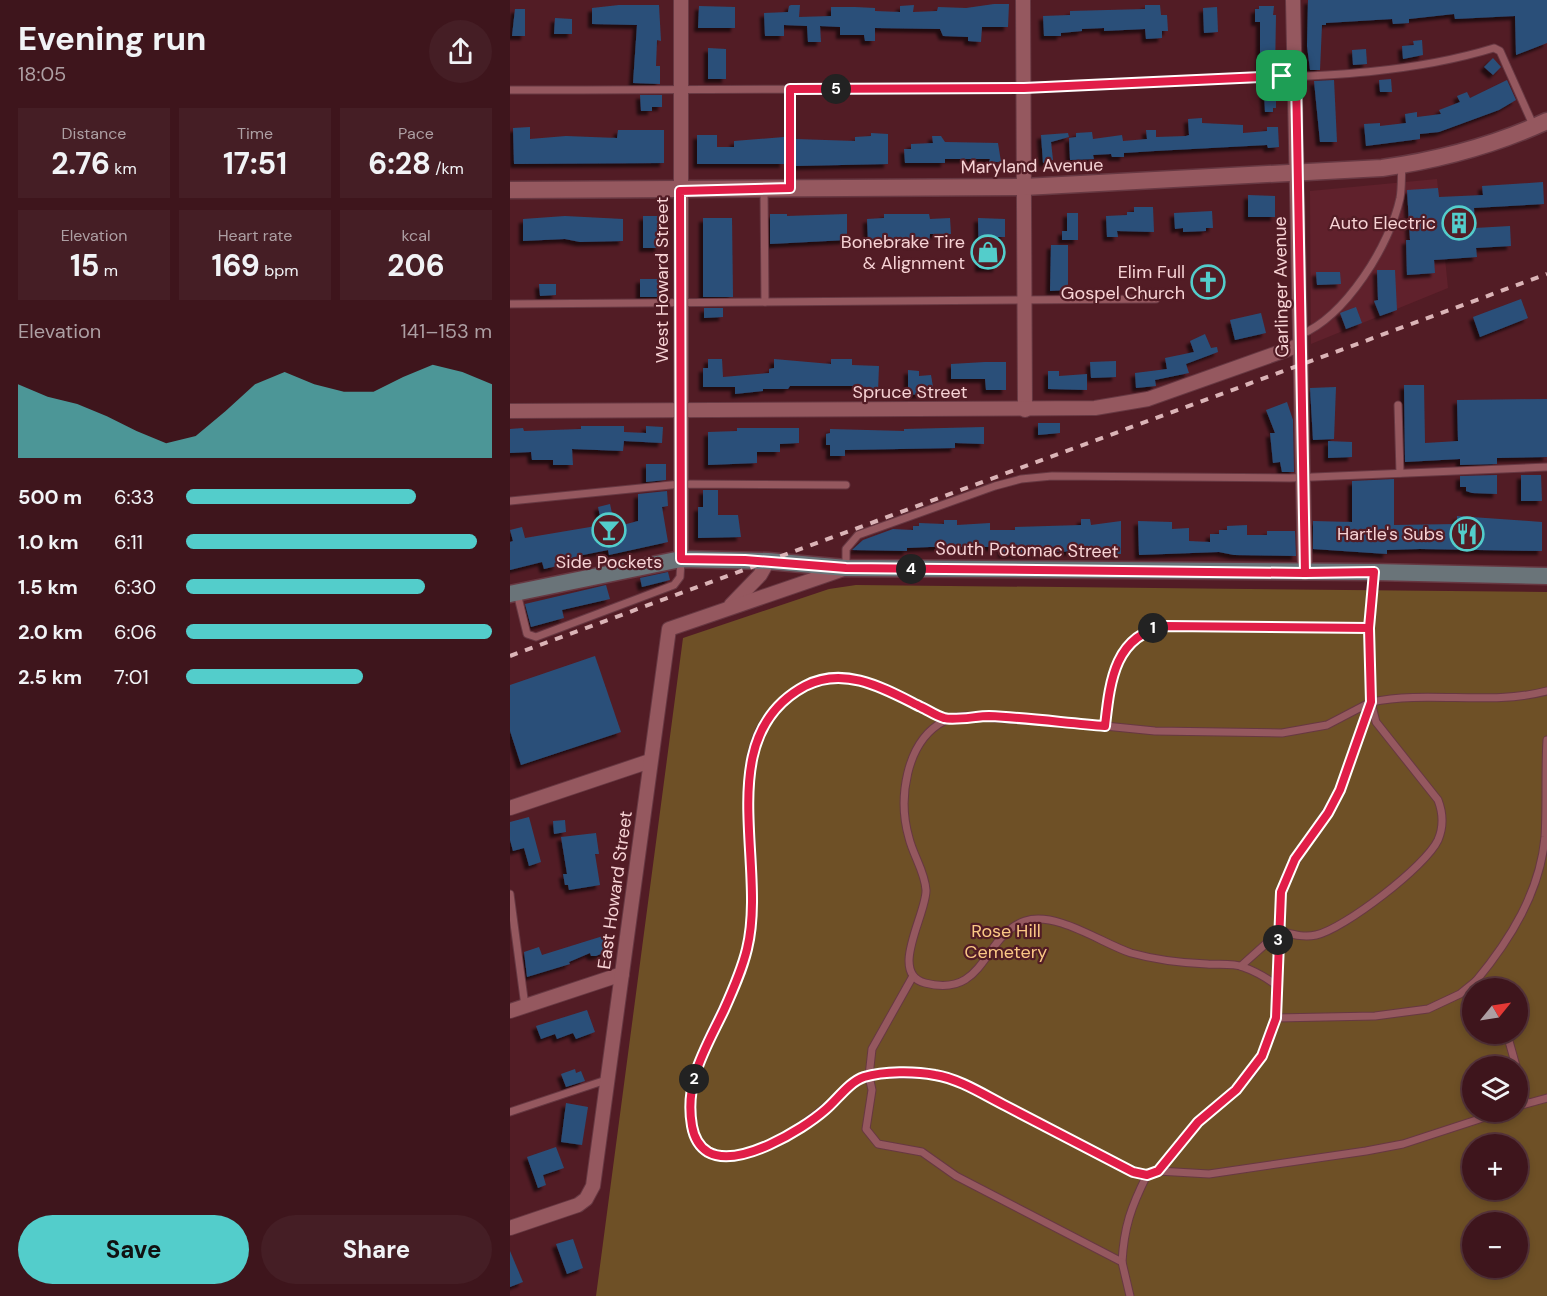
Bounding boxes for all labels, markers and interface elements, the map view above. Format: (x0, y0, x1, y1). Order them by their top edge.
text: Evening run (18, 17, 206, 60)
button: share (429, 20, 492, 83)
pin (1256, 50, 1307, 101)
icon: arrive (1265, 59, 1298, 92)
text: 18:05 (18, 61, 66, 87)
pin: 5 (821, 74, 851, 104)
text: 5 (831, 78, 841, 99)
text: Distance (62, 123, 126, 144)
text: Time (237, 123, 273, 144)
text: Pace (398, 123, 434, 144)
text: 2.76 (51, 144, 110, 183)
text: 17:51 (223, 144, 287, 183)
text: 6:28 (368, 144, 431, 183)
street label: Maryland Avenue (960, 153, 1104, 179)
text: km (110, 158, 137, 179)
text: /km (431, 158, 464, 179)
street label: West Howard Street (650, 197, 674, 363)
building icon: Auto Electric (1441, 205, 1477, 241)
place label: Auto Electric (1329, 211, 1436, 235)
street label: Garlinger Avenue (1268, 216, 1294, 358)
text: Elevation (61, 225, 127, 246)
text: Heart rate (218, 225, 292, 246)
text: kcal (402, 225, 430, 246)
place label: Bonebrake Tire & Alignment (841, 230, 965, 275)
shop icon: Bonebrake Tire & Alignment (970, 234, 1006, 270)
text: 15 (70, 246, 100, 285)
text: 169 (212, 246, 260, 285)
text: 206 (387, 246, 445, 285)
text: m (100, 260, 118, 281)
text: bpm (260, 260, 298, 281)
place label: Elim Full Gospel Church (1061, 260, 1185, 305)
church icon: Elim Full Gospel Church (1190, 264, 1226, 300)
text: Elevation (18, 318, 101, 344)
text: 141–153 m (401, 318, 492, 344)
street label: Spruce Street (852, 380, 968, 404)
text: 500 m (18, 484, 82, 510)
text: 6:33 (114, 484, 154, 510)
bar icon: Side Pockets (591, 512, 627, 548)
restaurant icon: Hartle's Subs (1449, 516, 1485, 552)
place label: Hartle's Subs (1337, 522, 1444, 546)
text: 1.0 km (18, 529, 79, 555)
text: 6:11 (114, 529, 143, 555)
street label: South Potomac Street (935, 536, 1119, 564)
place label: Side Pockets (556, 550, 662, 574)
pin: 4 (896, 554, 926, 584)
text: 4 (906, 558, 916, 579)
text: 1.5 km (18, 574, 78, 600)
text: 6:30 (114, 574, 156, 600)
pin: 1 (1138, 613, 1168, 643)
text: 1 (1150, 617, 1156, 638)
text: 2.0 km (18, 619, 83, 645)
text: 6:06 (114, 619, 157, 645)
text: 2.5 km (18, 664, 82, 690)
text: 7:01 (114, 664, 149, 690)
street label: East Howard Street (592, 809, 638, 971)
park label: Rose Hill Cemetery (965, 919, 1047, 964)
pin: 3 (1263, 925, 1293, 955)
text: 3 (1273, 929, 1283, 950)
north arrow (1462, 978, 1528, 1044)
map controls (1462, 978, 1528, 1278)
button: layers (1462, 1056, 1528, 1122)
pin: 2 (679, 1064, 709, 1094)
text: 2 (689, 1068, 699, 1089)
button: + (1462, 1134, 1528, 1200)
button: − (1462, 1212, 1528, 1278)
button: Save (18, 1215, 249, 1284)
button: Share (261, 1215, 492, 1284)

